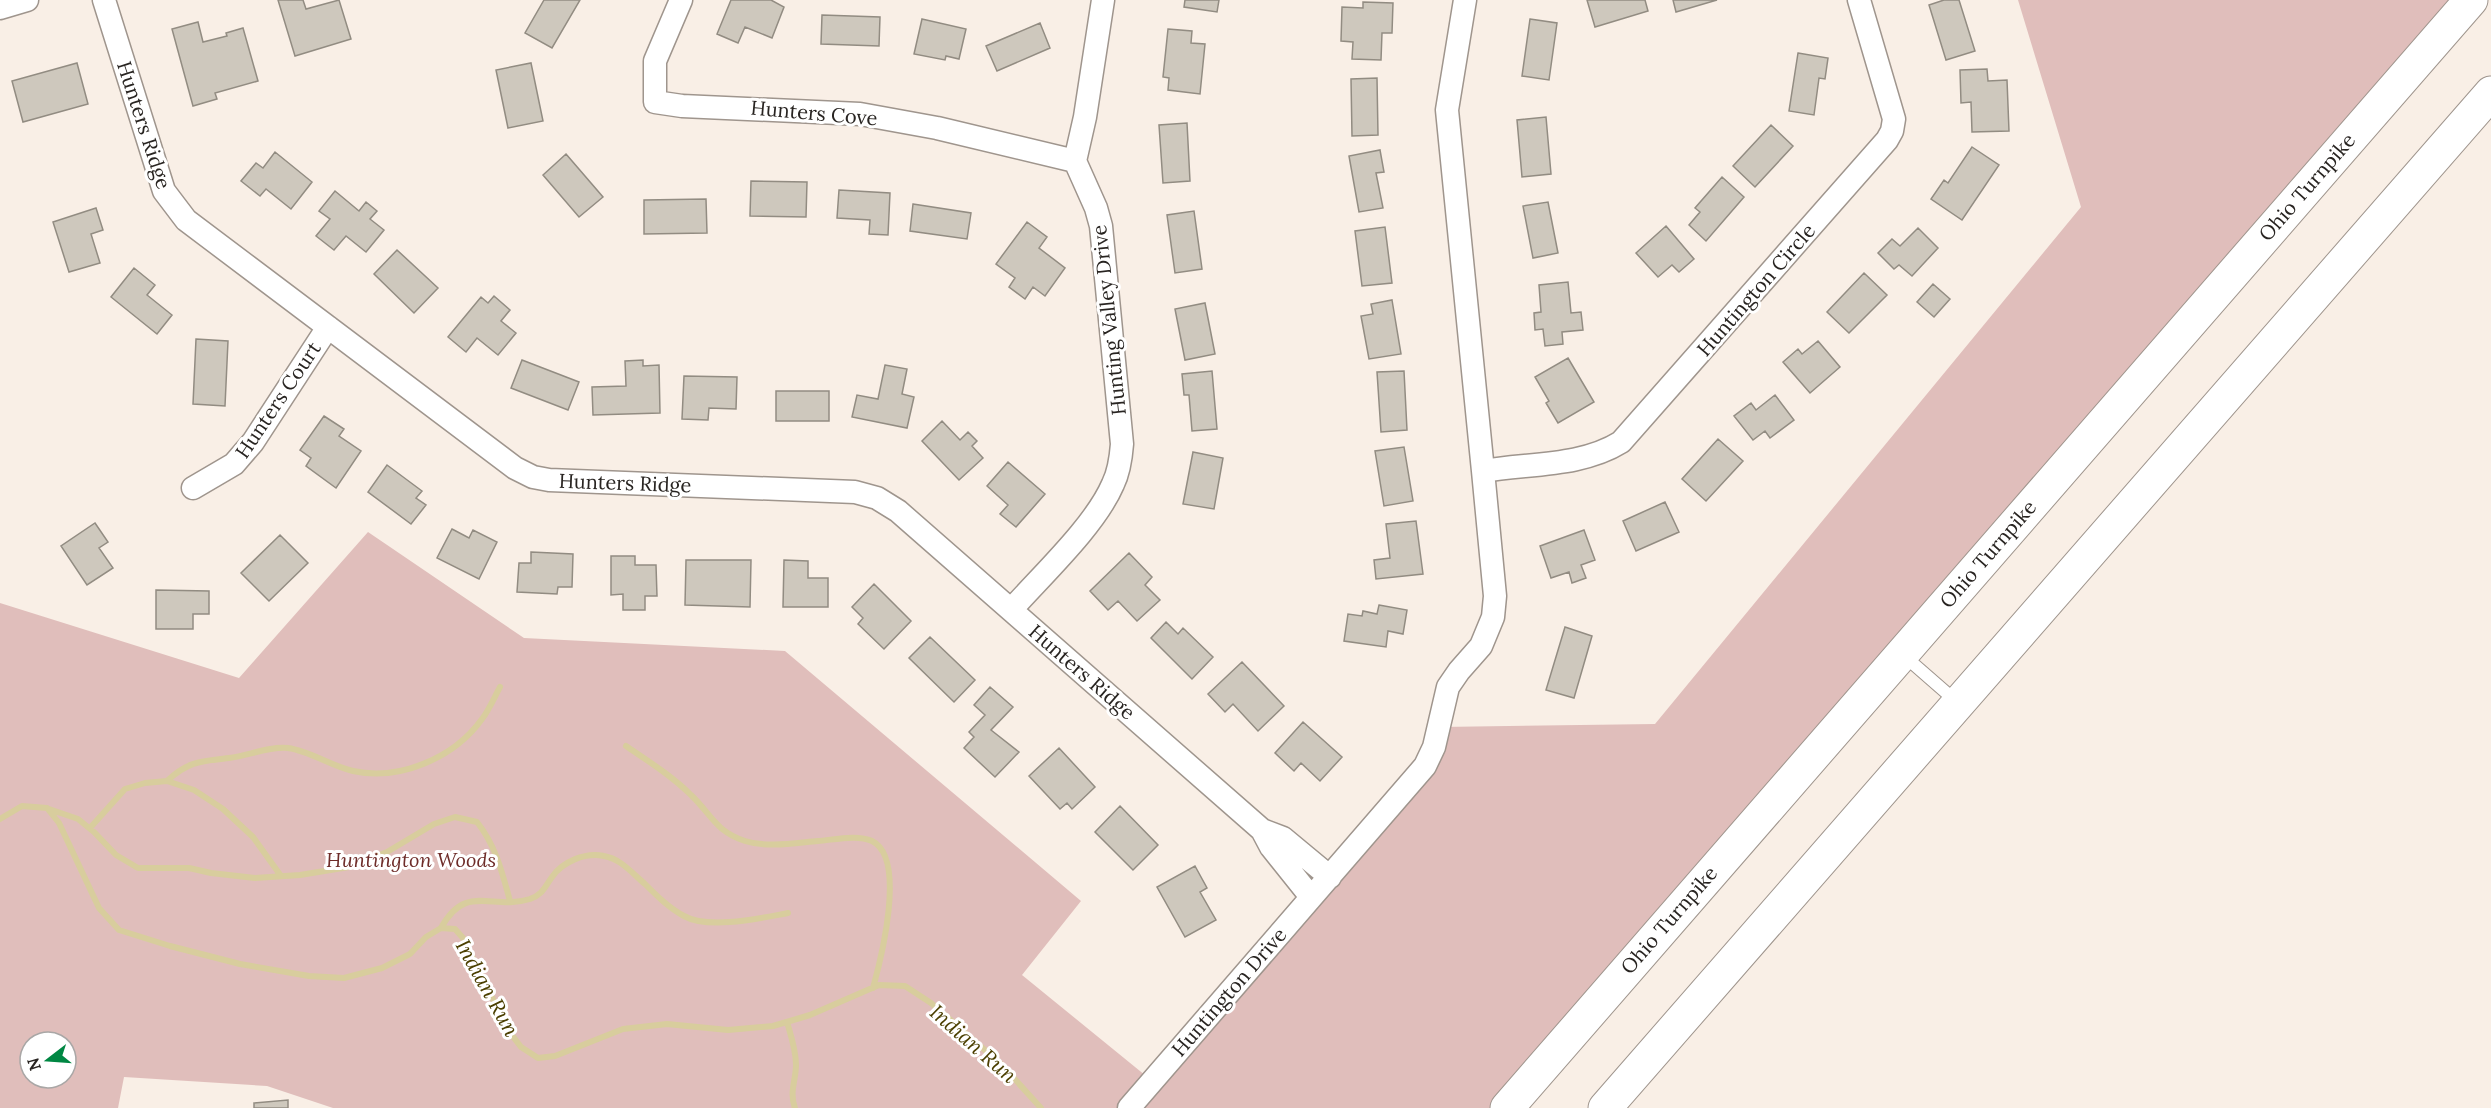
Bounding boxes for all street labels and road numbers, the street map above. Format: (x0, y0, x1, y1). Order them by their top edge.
street label: Hunters Ridge (112, 58, 177, 192)
street label: Hunters Cove (750, 95, 879, 131)
street label: Ohio Turnpike (2253, 128, 2360, 246)
street label: Huntington Circle (1691, 218, 1820, 361)
street label: Hunting Valley Drive (1086, 223, 1131, 416)
street label: Hunters Court (229, 337, 326, 463)
street label: Hunters Ridge (558, 468, 692, 497)
street label: Ohio Turnpike (1934, 495, 2041, 613)
street label: Hunters Ridge (1024, 619, 1141, 725)
street label: Ohio Turnpike (1615, 861, 1722, 979)
street label: Huntington Drive (1166, 922, 1291, 1061)

